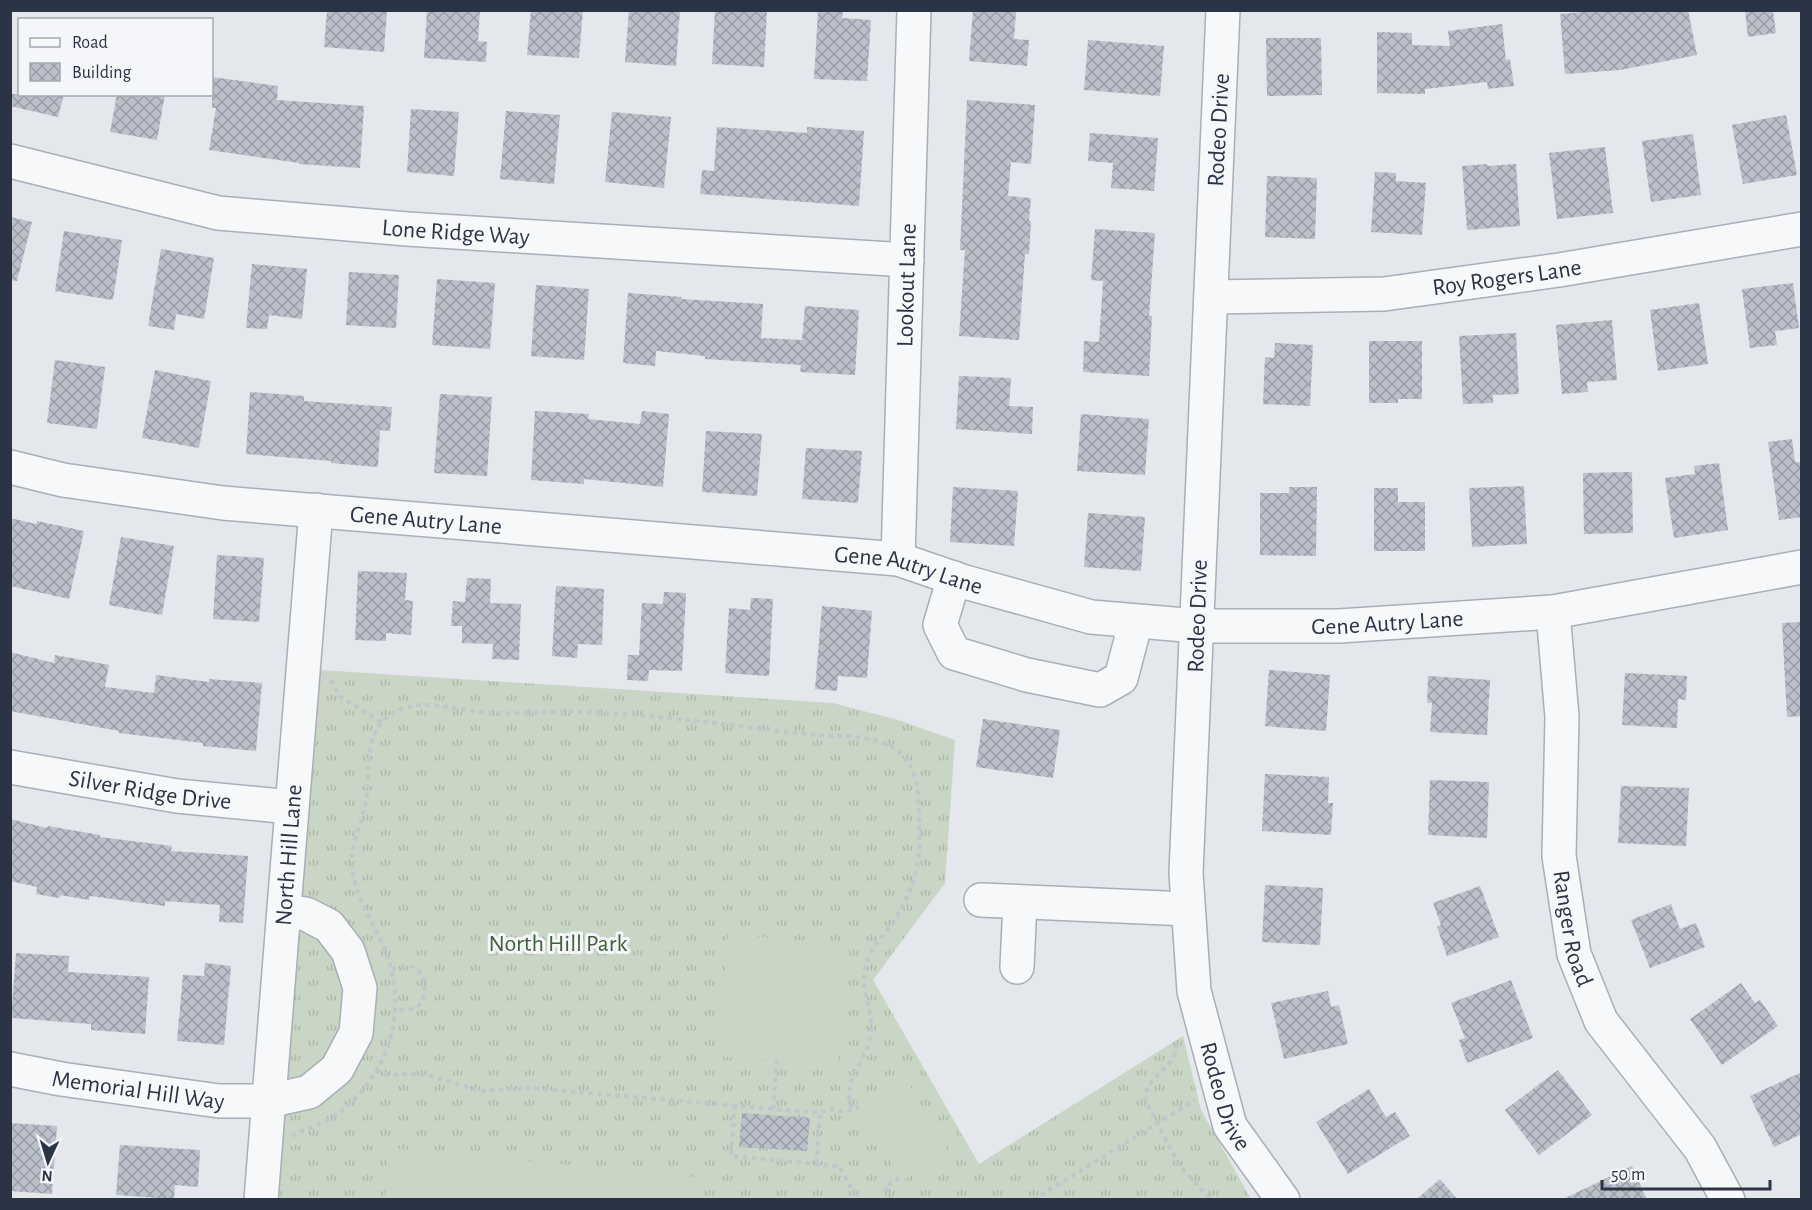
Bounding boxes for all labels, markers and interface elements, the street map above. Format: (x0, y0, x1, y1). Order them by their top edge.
legend (18, 18, 213, 96)
text: Road (72, 34, 108, 52)
text: Building (72, 64, 132, 82)
street label: Rodeo Drive (1204, 73, 1234, 187)
street label: Lone Ridge Way (381, 216, 530, 250)
street label: Lookout Lane (893, 223, 921, 347)
street label: Roy Rogers Lane (1431, 255, 1583, 300)
street label: Gene Autry Lane (349, 503, 503, 539)
street label: Gene Autry Lane (833, 543, 985, 599)
street label: Rodeo Drive (1184, 559, 1212, 673)
street label: Gene Autry Lane (1311, 607, 1464, 639)
street label: Silver Ridge Drive (67, 766, 232, 814)
street label: North Hill Lane (272, 784, 307, 927)
street label: Ranger Road (1548, 869, 1597, 990)
park label: North Hill Park (489, 932, 627, 956)
street label: Rodeo Drive (1195, 1040, 1255, 1156)
street label: Memorial Hill Way (50, 1067, 225, 1114)
north arrow (18, 1132, 78, 1192)
scale bar (1602, 1153, 1770, 1191)
text: 50 m (1611, 1166, 1645, 1184)
text: N (41, 1168, 53, 1184)

